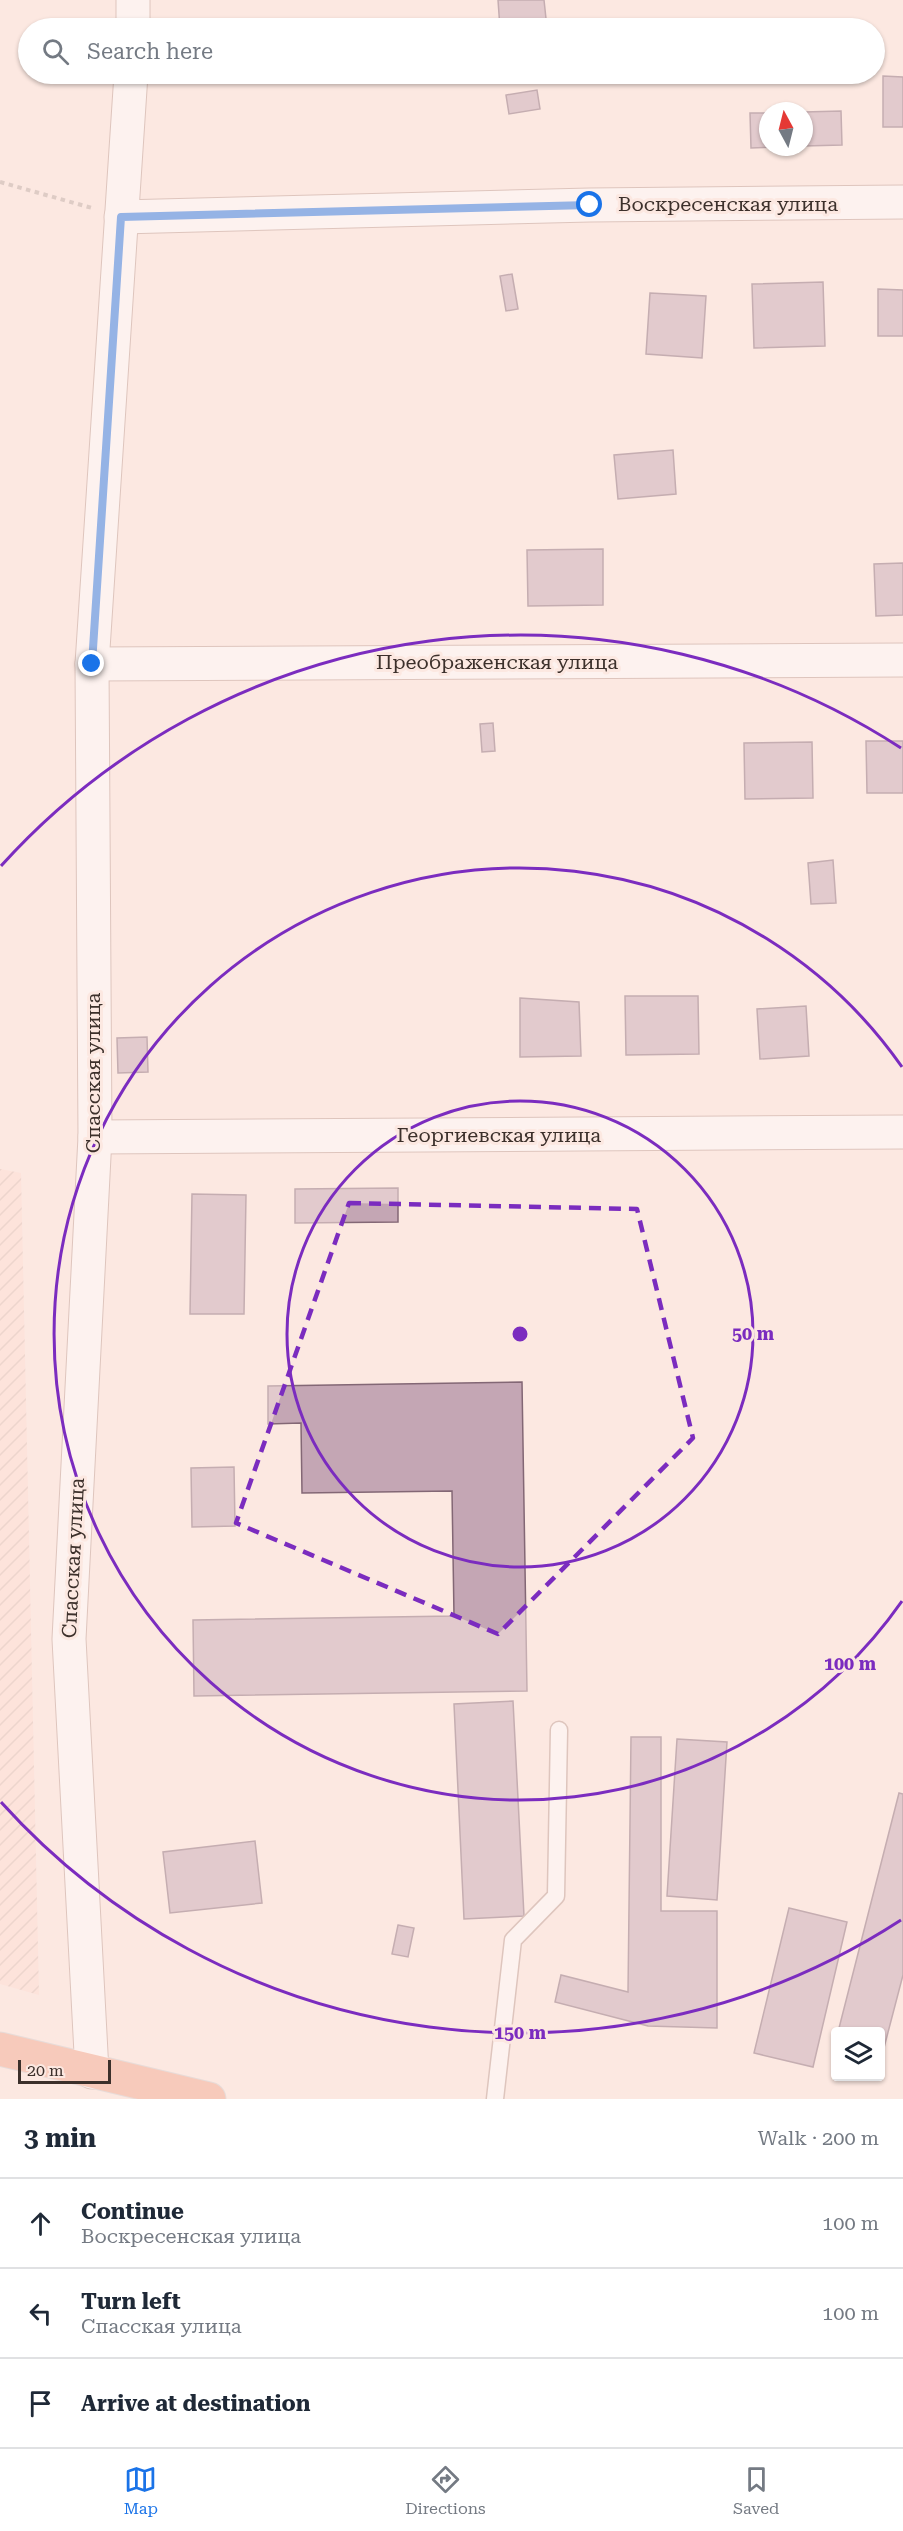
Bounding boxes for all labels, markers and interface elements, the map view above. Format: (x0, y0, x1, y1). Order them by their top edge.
search box (18, 18, 885, 84)
icon: search (39, 35, 72, 68)
text: Search here (87, 39, 213, 64)
north arrow (759, 102, 813, 156)
route start (576, 191, 602, 217)
street label: Воскресенская улица (618, 192, 838, 216)
route end (78, 650, 104, 676)
street label: Преображенская улица (376, 650, 618, 674)
street label: Спасская улица (81, 993, 105, 1153)
street label: Георгиевская улица (397, 1123, 601, 1147)
text: 50 m (732, 1323, 775, 1344)
centre of rings (510, 1324, 530, 1344)
street label: Спасская улица (57, 1477, 89, 1639)
text: 100 m (824, 1653, 877, 1674)
text: 150 m (494, 2022, 547, 2043)
map controls (831, 2027, 885, 2081)
button: layers (831, 2027, 885, 2081)
scale bar (18, 2057, 111, 2084)
text: 20 m (27, 2061, 64, 2080)
text: 3 min (24, 2123, 96, 2153)
text: Walk · 200 m (758, 2126, 879, 2150)
text: Continue (81, 2199, 184, 2224)
icon: ahead (24, 2207, 57, 2240)
text: 100 m (822, 2211, 879, 2235)
text: Воскресенская улица (81, 2224, 301, 2248)
text: Turn left (81, 2289, 181, 2314)
icon: left (24, 2297, 57, 2330)
text: 100 m (822, 2301, 879, 2325)
text: Спасская улица (81, 2314, 242, 2338)
icon: arrive (24, 2387, 57, 2420)
text: Arrive at destination (81, 2391, 310, 2416)
tab: Map (124, 2463, 158, 2518)
tab: Directions (405, 2463, 486, 2518)
tab: Saved (733, 2463, 779, 2518)

